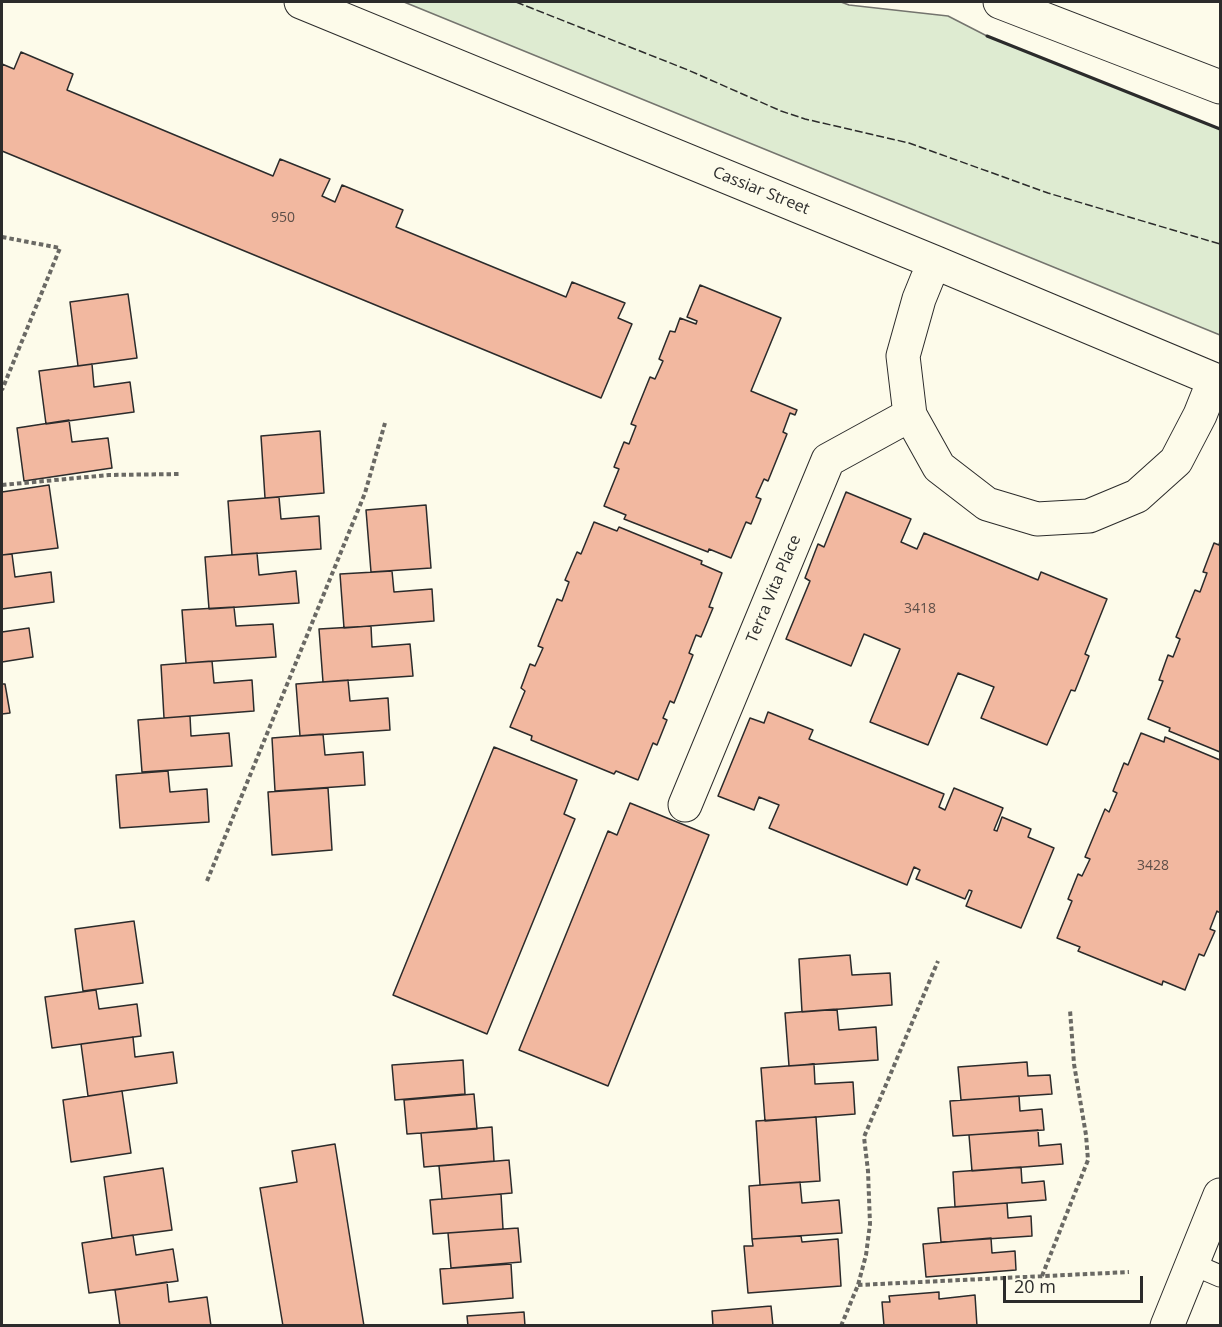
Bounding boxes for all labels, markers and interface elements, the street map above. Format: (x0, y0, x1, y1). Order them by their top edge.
street label: Cassiar Street (710, 163, 812, 219)
house number: 950 (271, 210, 295, 226)
street label: Terra Vita Place (743, 532, 805, 646)
house number: 3418 (904, 601, 936, 617)
house number: 3428 (1137, 858, 1169, 874)
scale bar (1006, 1264, 1146, 1302)
text: 20 m (1014, 1274, 1056, 1298)

